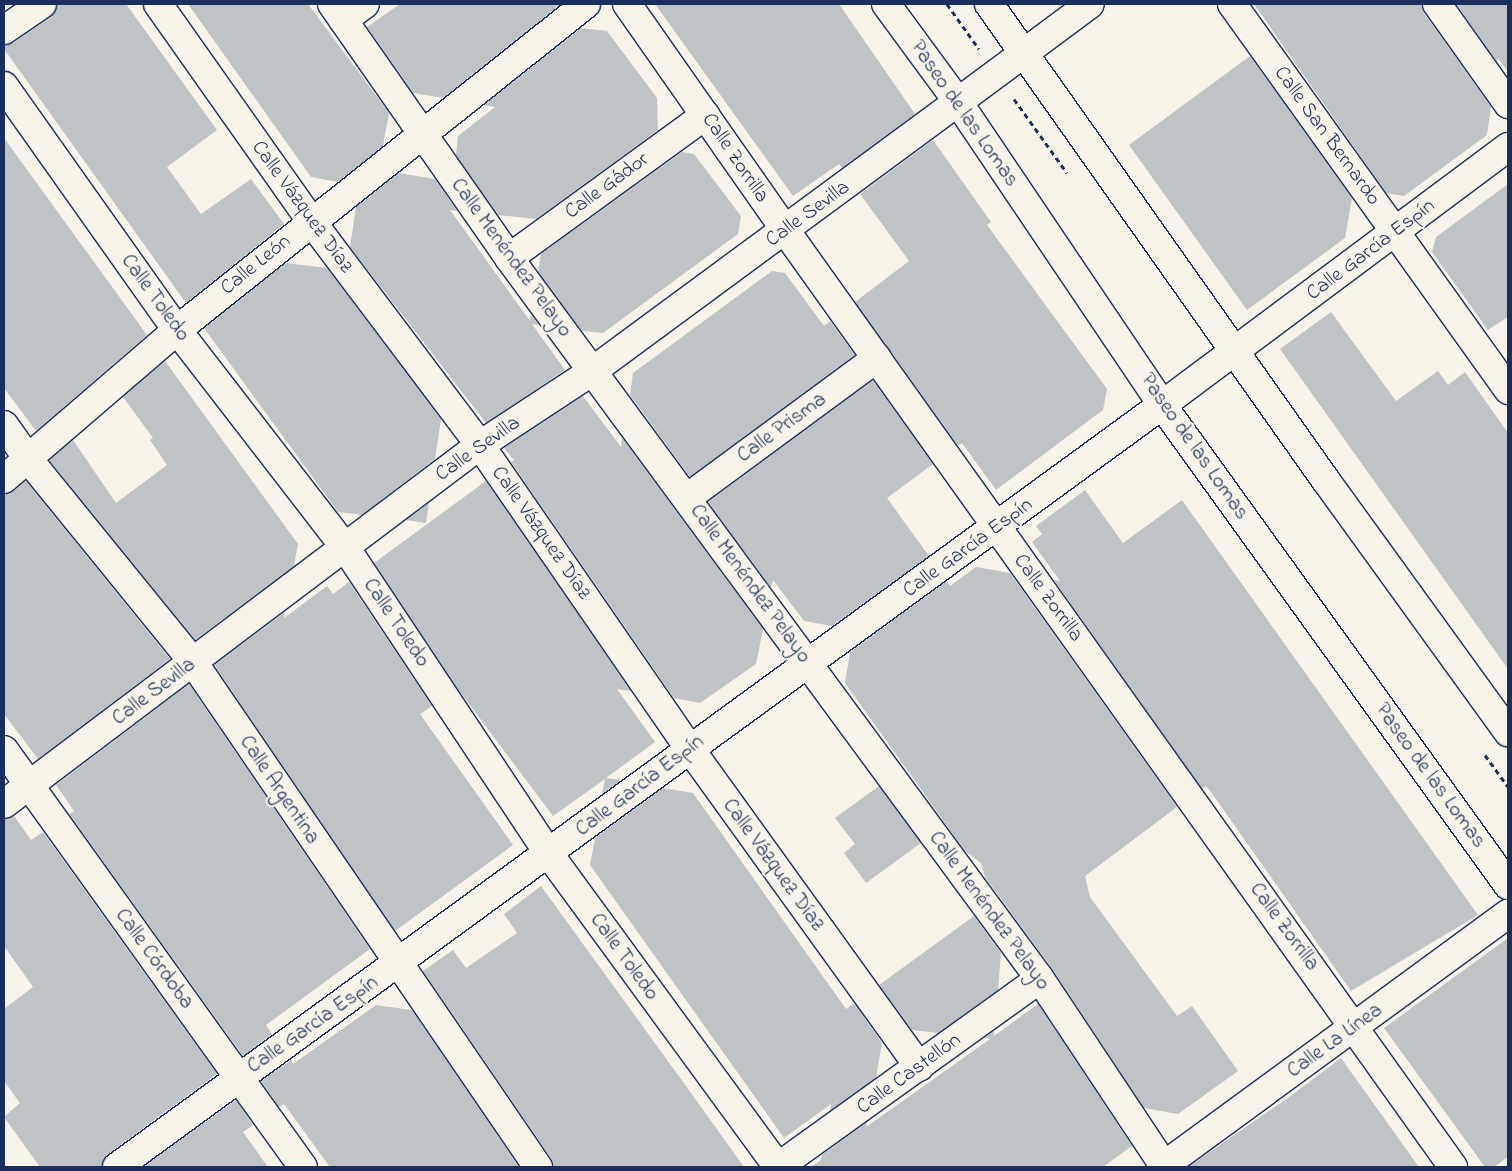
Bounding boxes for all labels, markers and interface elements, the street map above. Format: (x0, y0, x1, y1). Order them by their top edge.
street label: Paseo de las Lomas (904, 36, 1024, 192)
street label: Calle San Bernardo (1268, 61, 1386, 211)
street label: Calle Zorrilla (696, 108, 774, 208)
street label: Calle Vázquez Díaz (246, 136, 358, 278)
street label: Calle Gádor (560, 147, 654, 225)
street label: Calle Menéndez Pelayo (445, 174, 577, 342)
street label: Calle Sevilla (761, 175, 855, 253)
street label: Calle García Espín (1302, 194, 1440, 306)
street label: Calle León (216, 229, 296, 301)
street label: Calle Toledo (115, 249, 195, 347)
street label: Paseo de las Lomas (1134, 369, 1254, 525)
street label: Calle Prisma (732, 387, 832, 469)
street label: Calle Sevilla (431, 411, 525, 487)
street label: Calle Vázquez Díaz (486, 461, 596, 605)
street label: Calle García Espín (898, 492, 1038, 604)
street label: Calle Menéndez Pelayo (684, 500, 816, 668)
street label: Calle Zorrilla (1008, 549, 1088, 647)
street label: Calle Toledo (357, 574, 435, 672)
street label: Calle Sevilla (107, 653, 201, 731)
street label: Paseo de las Lomas (1369, 699, 1491, 853)
street label: Calle García Espín (571, 730, 709, 842)
street label: Calle Argentina (233, 731, 325, 849)
street label: Calle Vázquez Díaz (717, 794, 829, 936)
street label: Calle Menéndez Pelayo (923, 827, 1055, 995)
street label: Calle Zorrilla (1244, 878, 1324, 976)
street label: Calle Córdoba (109, 904, 199, 1014)
street label: Calle Toledo (584, 908, 664, 1006)
street label: Calle García Espín (243, 970, 383, 1080)
street label: Calle La Línea (1282, 998, 1388, 1084)
street label: Calle Castellón (852, 1028, 966, 1120)

